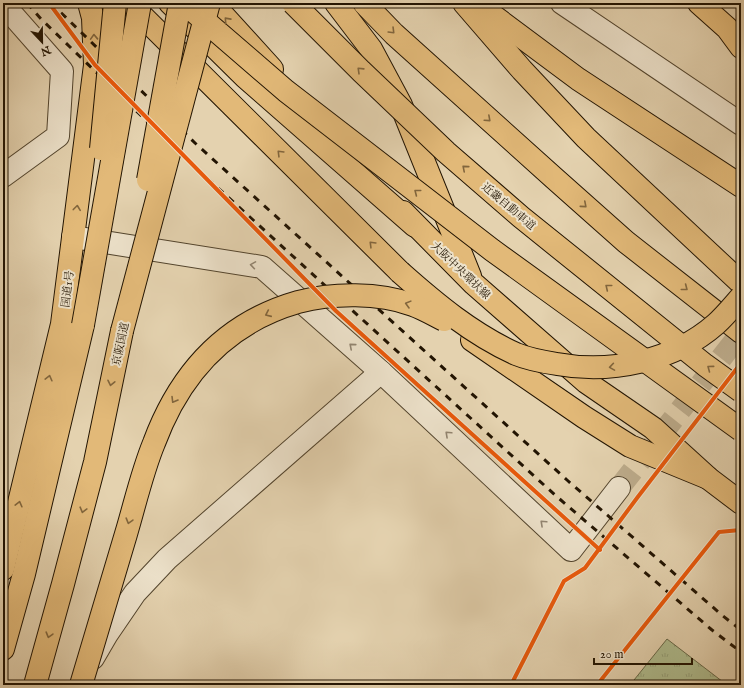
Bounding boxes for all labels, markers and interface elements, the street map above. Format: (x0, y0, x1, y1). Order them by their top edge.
one-way arrow (225, 17, 232, 25)
north arrow (22, 22, 62, 62)
one-way arrow (387, 26, 395, 34)
one-way arrow (90, 34, 98, 40)
text: N (38, 42, 53, 59)
one-way arrow (357, 67, 365, 75)
one-way arrow (483, 114, 490, 121)
one-way arrow (277, 150, 285, 158)
one-way arrow (462, 166, 470, 173)
street label: 近畿自動車道 (479, 180, 538, 233)
one-way arrow (414, 189, 421, 196)
one-way arrow (580, 201, 587, 208)
one-way arrow (72, 205, 81, 211)
street label: 大阪中央環状線 (428, 239, 493, 302)
one-way arrow (369, 242, 377, 249)
one-way arrow (250, 261, 256, 270)
street label: 国道1号 (59, 270, 77, 308)
one-way arrow (680, 283, 687, 290)
one-way arrow (606, 284, 613, 291)
one-way arrow (405, 300, 412, 309)
one-way arrow (264, 309, 272, 317)
street label: 京阪国道 (110, 321, 132, 367)
one-way arrow (350, 344, 357, 351)
one-way arrow (609, 362, 615, 370)
one-way arrow (707, 366, 714, 373)
one-way arrow (45, 375, 53, 381)
one-way arrow (108, 380, 116, 386)
one-way arrow (171, 396, 178, 403)
one-way arrow (445, 432, 453, 439)
one-way arrow (14, 501, 22, 507)
one-way arrow (79, 507, 87, 513)
one-way arrow (125, 518, 134, 525)
one-way arrow (540, 521, 548, 528)
one-way arrow (45, 632, 54, 639)
scale bar (594, 640, 692, 666)
text: 20 m (600, 647, 623, 662)

